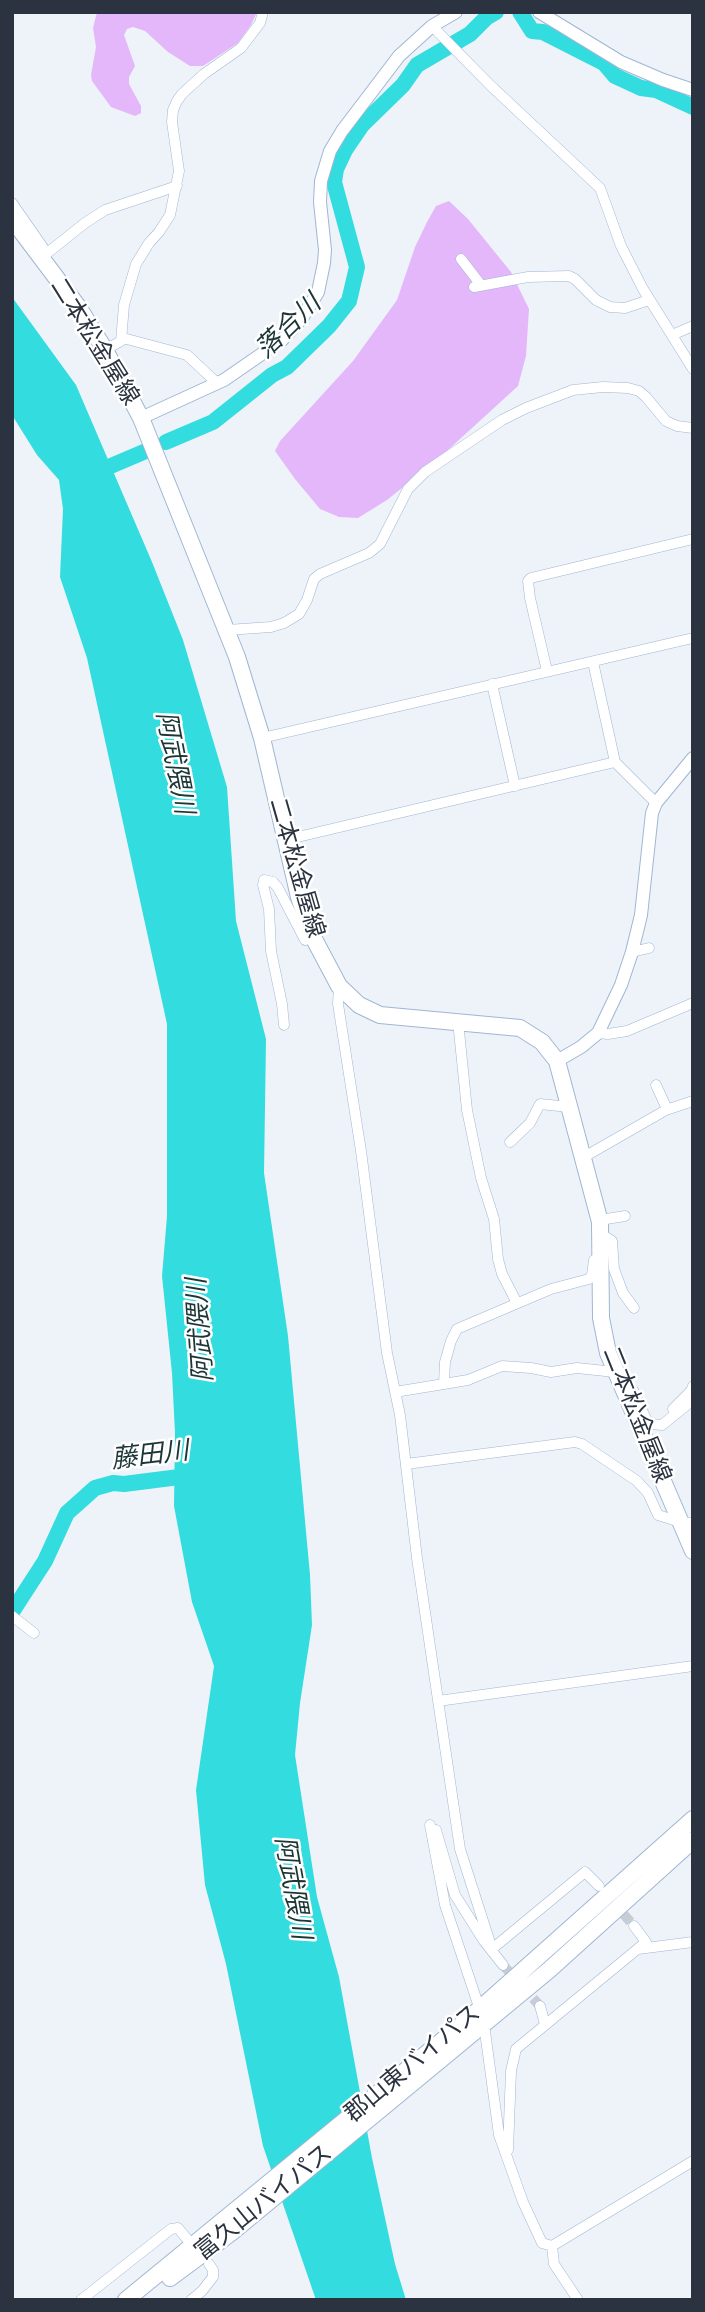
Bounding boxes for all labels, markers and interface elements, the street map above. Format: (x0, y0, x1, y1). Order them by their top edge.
street label: 二本松金屋線 (44, 273, 144, 411)
water label: 落合川 (250, 289, 328, 365)
water label: 阿武隈川 (149, 709, 199, 817)
street label: 二本松金屋線 (262, 795, 330, 941)
water label: 阿武隈川 (182, 1277, 220, 1383)
street label: 二本松金屋線 (596, 1343, 676, 1487)
water label: 藤田川 (109, 1436, 191, 1476)
water label: 阿武隈川 (268, 1834, 316, 1942)
street label: 郡山東バイパス (339, 1999, 487, 2129)
street label: 富久山バイパス (190, 2139, 338, 2267)

